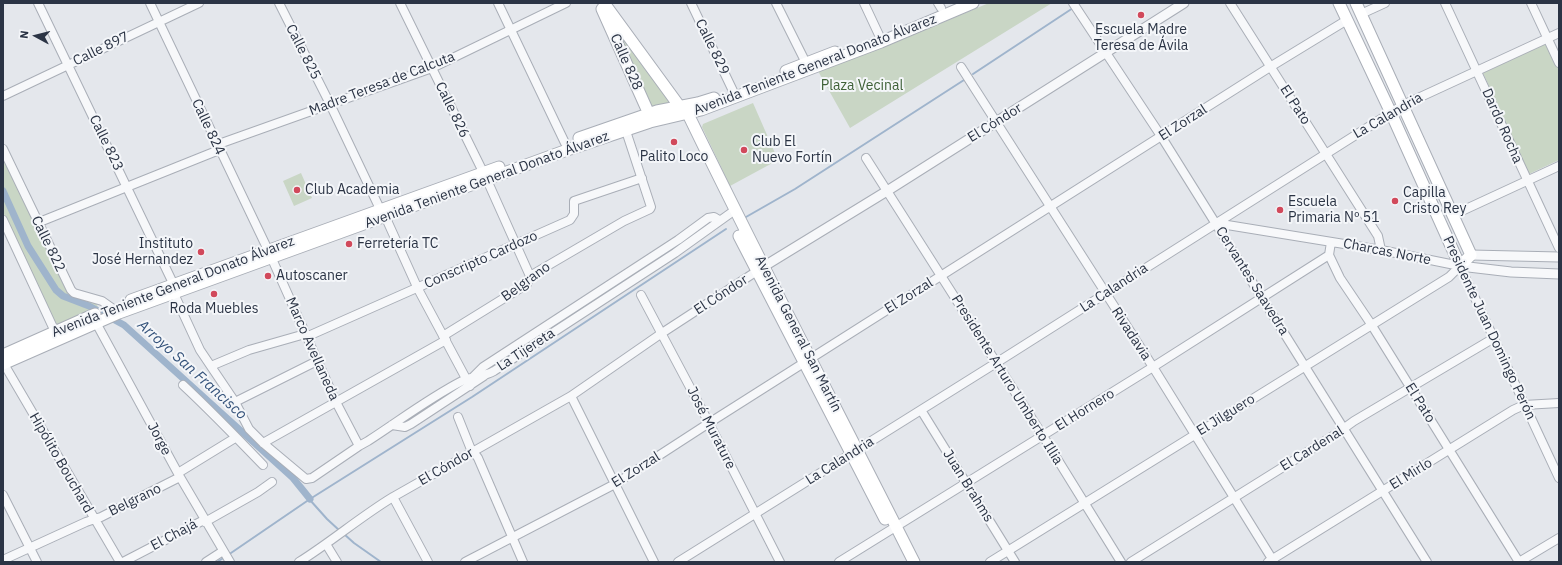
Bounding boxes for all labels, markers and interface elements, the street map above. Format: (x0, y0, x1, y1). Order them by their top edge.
marker: Escuela Madre Teresa de Ávila (1136, 10, 1146, 20)
street label: Avenida Teniente General Donato Álvarez (691, 11, 939, 119)
north arrow (16, 16, 56, 56)
street label: Calle 829 (691, 16, 733, 78)
street label: Calle 825 (282, 21, 324, 83)
place label: Escuela Madre Teresa de Ávila (1094, 22, 1188, 54)
street label: Calle 897 (70, 28, 132, 70)
text: N (17, 30, 32, 39)
street label: Calle 828 (606, 31, 646, 93)
street label: Madre Teresa de Calcuta (307, 48, 457, 120)
park label: Plaza Vecinal (821, 78, 903, 94)
street label: Calle 826 (431, 79, 473, 141)
street label: El Pato (1276, 82, 1314, 128)
street label: Dardo Rocha (1478, 86, 1526, 166)
street label: La Calandria (1350, 89, 1426, 143)
street label: Calle 824 (188, 96, 228, 158)
street label: El Cóndor (965, 100, 1025, 146)
street label: El Zorzal (1156, 101, 1210, 145)
street label: Calle 823 (85, 112, 127, 174)
street label: Avenida Teniente General Donato Álvarez (363, 128, 611, 232)
place label: Club El Nuevo Fortín (752, 134, 832, 166)
marker: Palito Loco (669, 137, 679, 147)
marker: Club El Nuevo Fortín (739, 145, 749, 155)
place label: Palito Loco (640, 149, 708, 165)
place label: Club Academia (305, 182, 399, 198)
marker: Club Academia (292, 185, 302, 195)
place label: Capilla Cristo Rey (1403, 185, 1466, 218)
place label: Escuela Primaria Nº 51 (1288, 194, 1380, 226)
marker: Capilla Cristo Rey (1390, 196, 1400, 206)
marker: Escuela Primaria Nº 51 (1275, 205, 1285, 215)
street label: Calle 822 (27, 213, 69, 275)
street label: Cervantes Saavedra (1212, 224, 1292, 338)
street label: Conscripto Cardozo (422, 227, 540, 293)
street label: Avenida Teniente General Donato Álvarez (49, 233, 297, 341)
street label: Presidente Juan Domingo Perón (1439, 233, 1539, 423)
street label: Charcas Norte (1342, 235, 1432, 269)
place label: Instituto José Hernandez (92, 236, 193, 268)
place label: Ferretería TC (357, 236, 438, 252)
marker: Ferretería TC (344, 239, 354, 249)
marker: Instituto José Hernandez (196, 247, 206, 257)
street label: Avenida General San Martín (751, 253, 845, 415)
street label: Belgrano (498, 259, 554, 305)
street label: La Calandria (1077, 260, 1151, 316)
place label: Autoscaner (276, 268, 348, 284)
marker: Autoscaner (263, 271, 273, 281)
street label: El Cóndor (691, 271, 751, 319)
street label: El Zorzal (882, 275, 936, 317)
marker: Roda Muebles (209, 289, 219, 299)
street label: Presidente Arturo Umberto Illia (948, 292, 1066, 468)
street label: Marco Avellaneda (282, 295, 342, 403)
place label: Roda Muebles (170, 301, 258, 317)
street label: Rivadavia (1108, 304, 1154, 364)
water label: Arroyo San Francisco (134, 316, 250, 424)
street label: La Tijereta (494, 325, 558, 375)
street label: El Pato (1401, 380, 1439, 426)
street label: José Murature (683, 384, 739, 472)
street label: El Hornero (1052, 385, 1118, 435)
street label: El Jilguero (1194, 390, 1258, 440)
street label: Hipólito Bouchard (25, 410, 97, 516)
street label: Jorge (143, 420, 175, 458)
street label: El Cardenal (1277, 423, 1347, 475)
street label: La Calandria (803, 433, 877, 489)
street label: El Cóndor (415, 445, 477, 489)
street label: Juan Brahms (939, 447, 997, 525)
street label: El Zorzal (609, 449, 663, 491)
street label: El Mirlo (1387, 454, 1435, 494)
street label: Belgrano (106, 480, 164, 520)
street label: El Chajá (148, 516, 200, 554)

